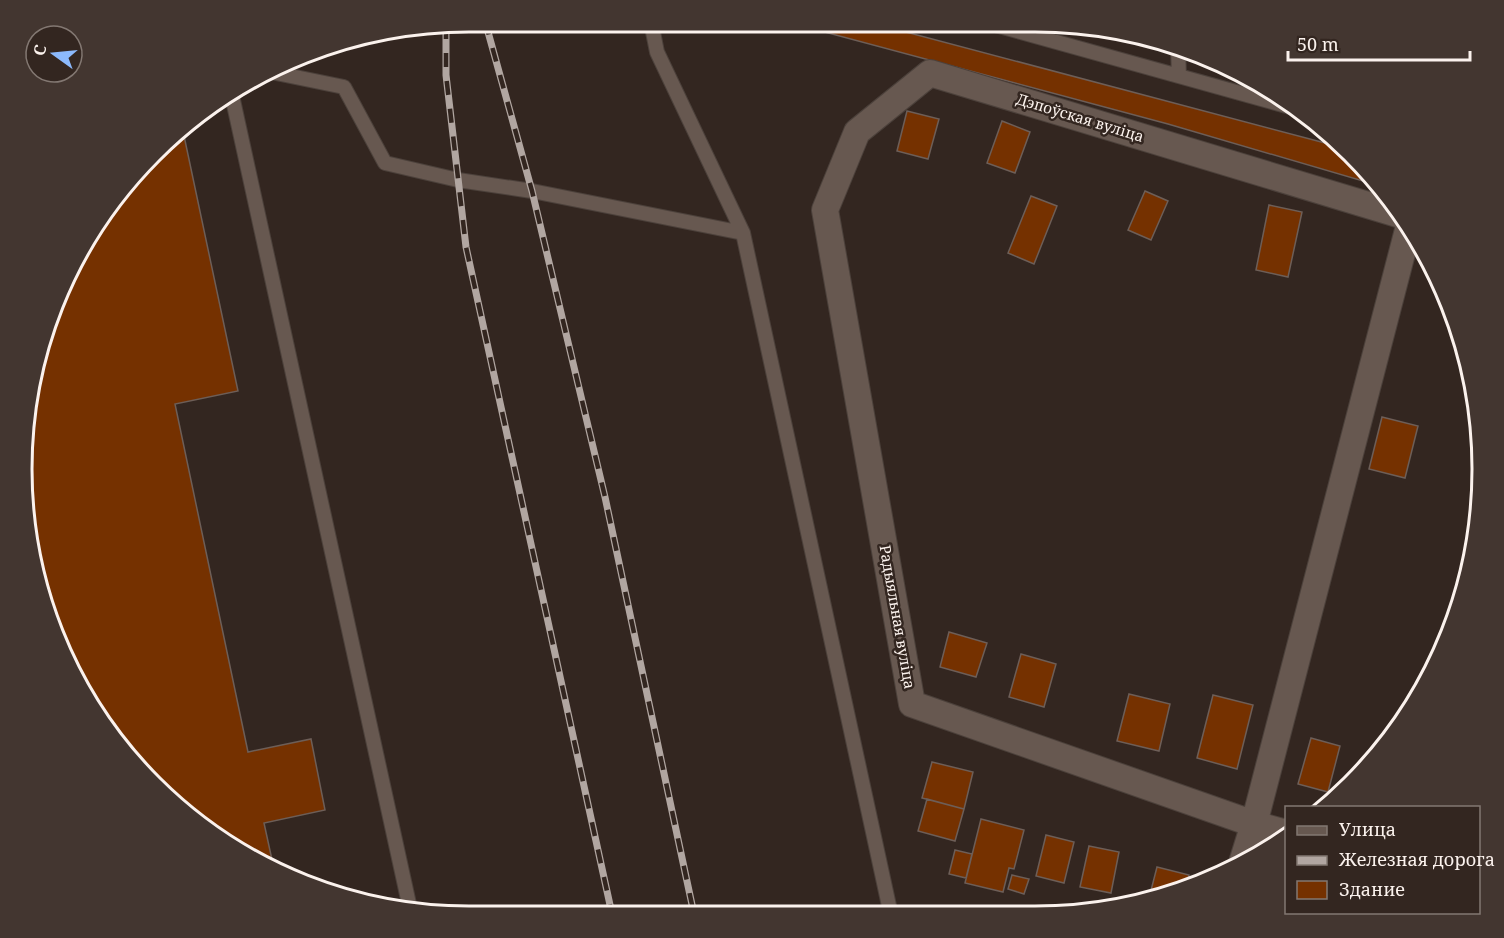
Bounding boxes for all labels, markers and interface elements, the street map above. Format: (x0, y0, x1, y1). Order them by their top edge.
north arrow (24, 24, 84, 84)
scale bar (1288, 24, 1470, 62)
text: 50 m (1297, 32, 1339, 56)
text: С (28, 42, 51, 58)
street label: Дэпоўская вуліца (1014, 88, 1147, 146)
street label: Радыяльная вуліца (875, 543, 920, 690)
legend (1285, 806, 1480, 914)
text: Улица (1339, 817, 1396, 841)
text: Железная дорога (1338, 847, 1495, 871)
text: Здание (1339, 877, 1405, 901)

